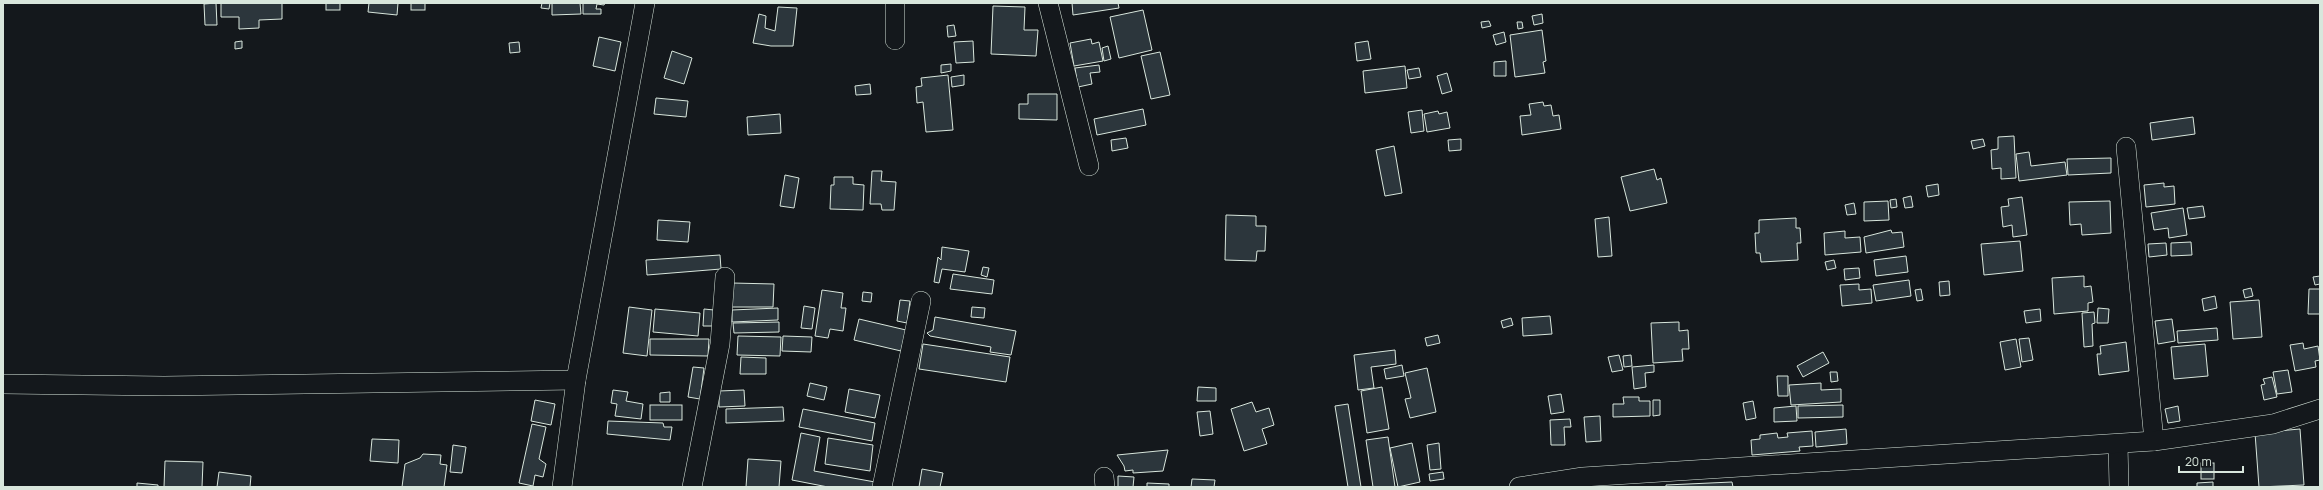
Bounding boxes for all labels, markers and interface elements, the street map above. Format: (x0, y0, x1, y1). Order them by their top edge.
scale bar (2179, 448, 2243, 474)
text: 20 m (2185, 453, 2212, 470)

